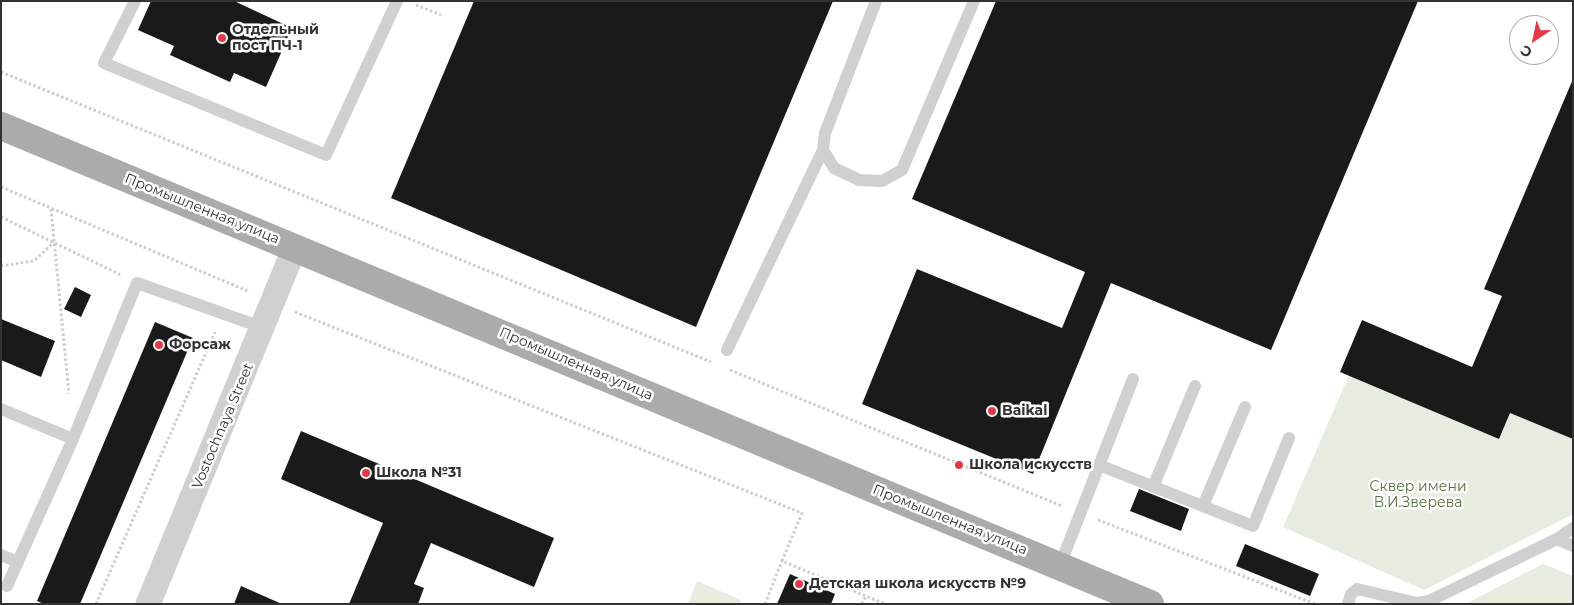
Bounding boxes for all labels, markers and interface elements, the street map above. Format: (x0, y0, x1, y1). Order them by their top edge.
north arrow (1509, 15, 1559, 65)
place label: Отдельный пост ПЧ-1 (232, 22, 319, 54)
marker: Отдельный пост ПЧ-1 (216, 32, 228, 44)
text: С (1517, 41, 1535, 62)
street label: Промышленная улица (122, 170, 282, 248)
street label: Промышленная улица (497, 324, 655, 404)
place label: Форсаж (169, 337, 231, 353)
marker: Форсаж (153, 339, 165, 351)
street label: Vostochnaya Street (189, 361, 257, 491)
place label: Baikal (1002, 403, 1047, 419)
marker: Baikal (986, 405, 998, 417)
place label: Школа искусств (969, 457, 1092, 473)
marker: Школа искусств (953, 459, 965, 471)
place label: Школа №31 (376, 465, 462, 481)
marker: Школа №31 (360, 467, 372, 479)
park label: Сквер имени В.И.Зверева (1369, 479, 1467, 512)
street label: Промышленная улица (870, 481, 1030, 559)
place label: Детская школа искусств №9 (809, 576, 1026, 592)
marker: Детская школа искусств №9 (793, 578, 805, 590)

